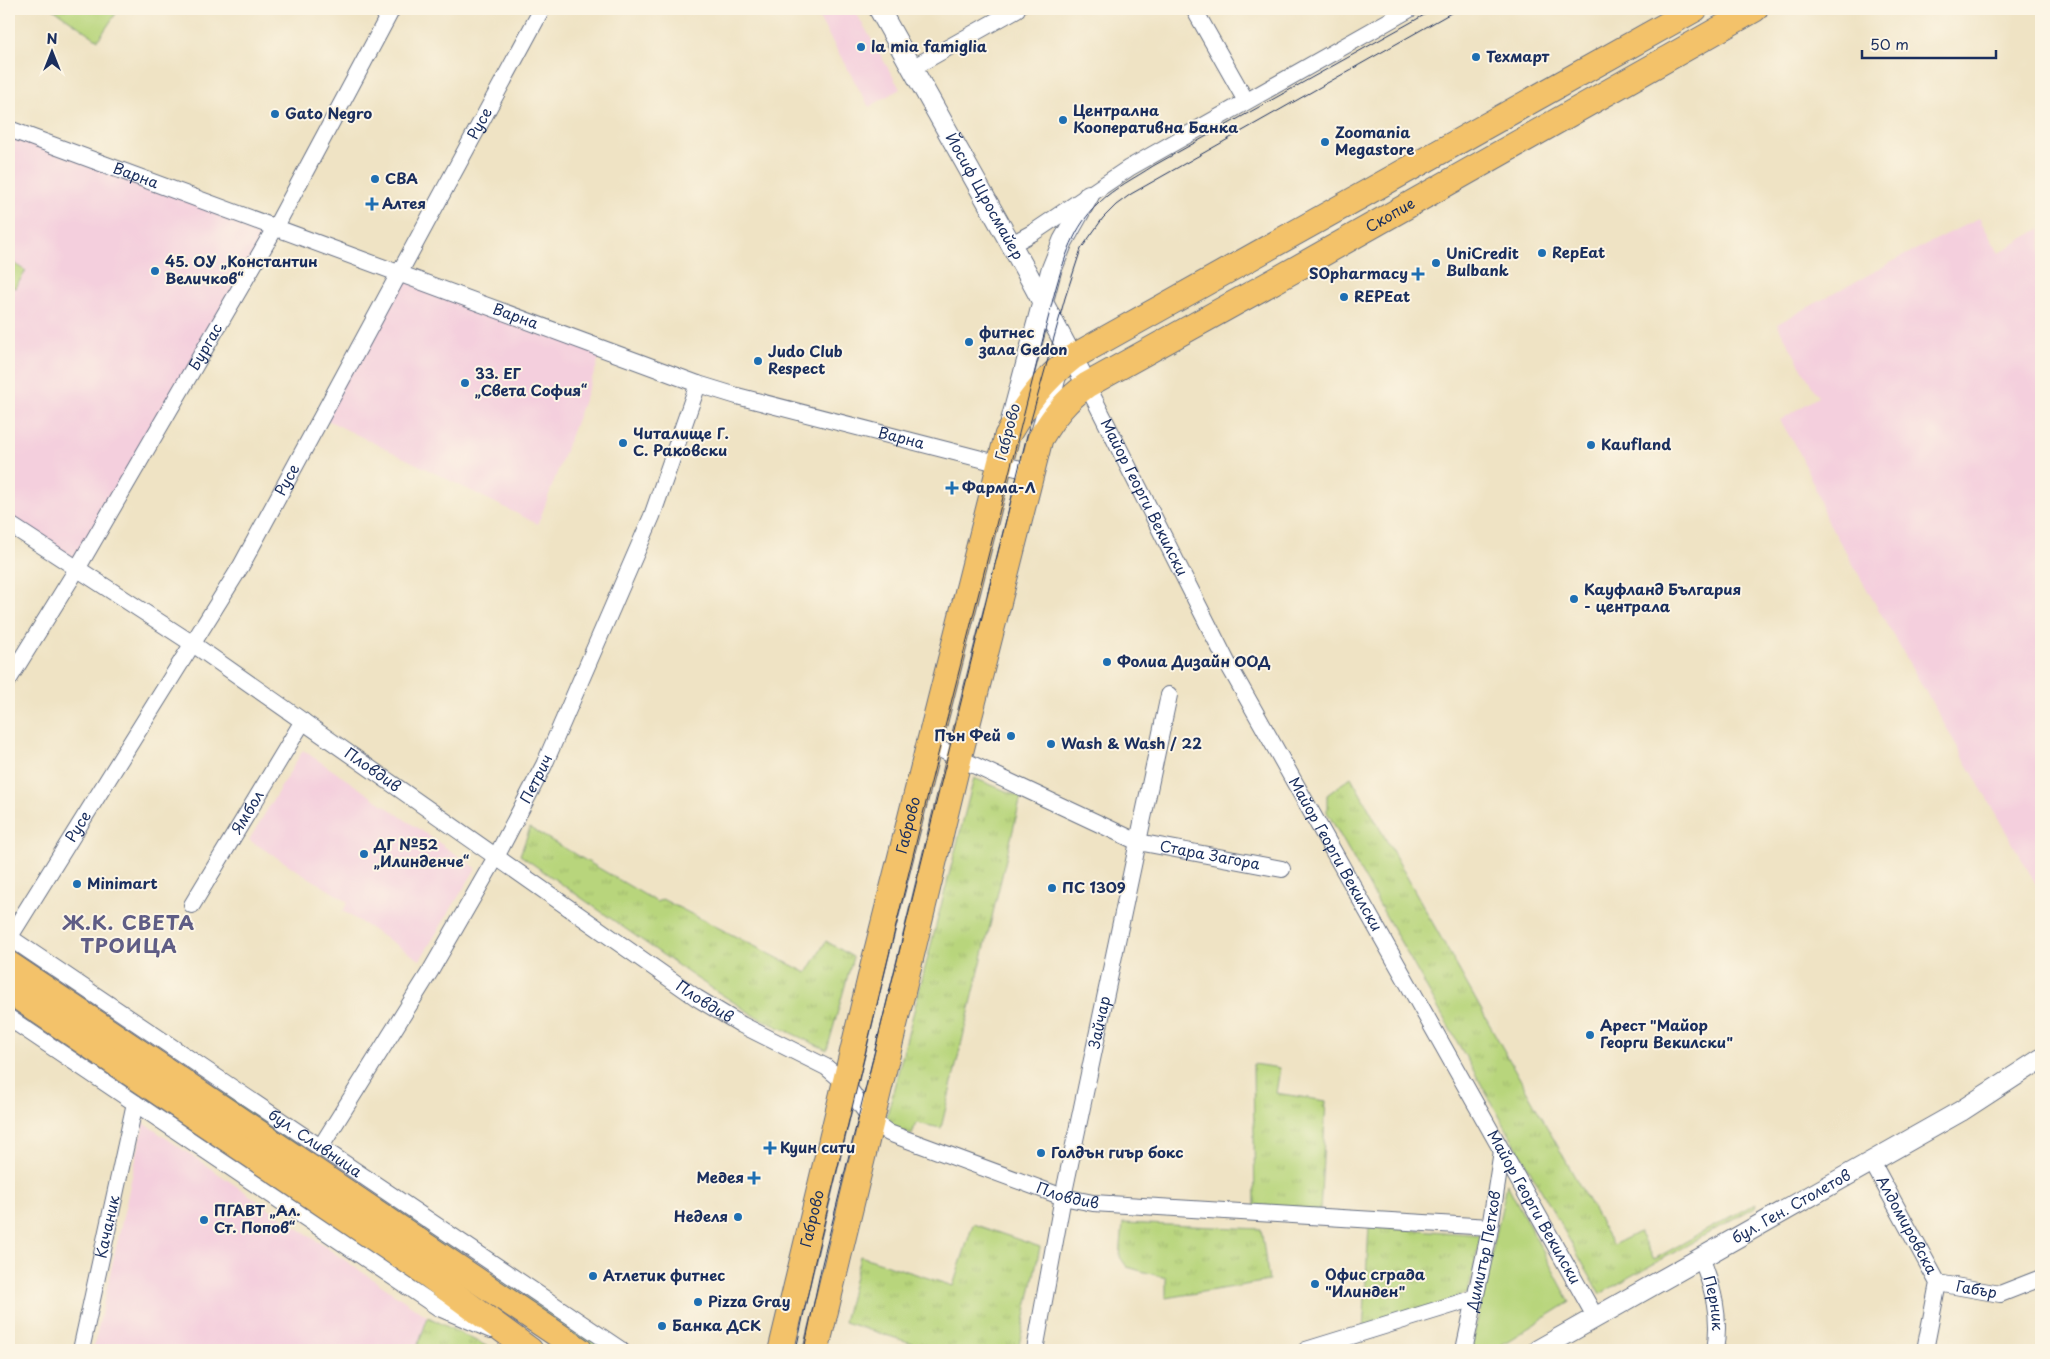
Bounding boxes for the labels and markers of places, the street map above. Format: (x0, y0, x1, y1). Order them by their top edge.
place label: la mia famiglia (871, 34, 987, 57)
marker: la mia famiglia (855, 41, 867, 53)
place label: Техмарт (1486, 44, 1550, 67)
marker: Техмарт (1470, 51, 1482, 63)
place label: Централна Кооперативна Банка (1073, 98, 1238, 138)
place label: Gato Negro (285, 101, 372, 124)
marker: Gato Negro (269, 108, 281, 120)
marker: Централна Кооперативна Банка (1057, 114, 1069, 126)
place label: Zoomania Megastore (1335, 120, 1414, 160)
marker: Zoomania Megastore (1319, 136, 1331, 148)
place label: CBA (385, 166, 418, 189)
marker: CBA (369, 173, 381, 185)
place label: Алтея (381, 191, 426, 214)
marker: Алтея (366, 198, 378, 210)
place label: RepEat (1552, 240, 1605, 263)
place label: UniCredit Bulbank (1446, 241, 1519, 281)
marker: RepEat (1536, 247, 1548, 259)
place label: 45. ОУ „Константин Величков“ (165, 249, 318, 289)
marker: UniCredit Bulbank (1430, 257, 1442, 269)
place label: SOpharmacy (1309, 261, 1408, 284)
marker: 45. ОУ „Константин Величков“ (149, 265, 161, 277)
marker: SOpharmacy (1412, 268, 1424, 280)
place label: REPEat (1354, 284, 1410, 307)
marker: REPEat (1338, 291, 1350, 303)
place label: фитнес зала Gedon (978, 320, 1068, 360)
marker: фитнес зала Gedon (963, 336, 975, 348)
place label: Judo Club Respect (768, 339, 843, 379)
marker: Judo Club Respect (752, 355, 764, 367)
place label: 33. ЕГ „Света София“ (475, 361, 588, 401)
marker: 33. ЕГ „Света София“ (459, 377, 471, 389)
place label: Читалище Г. С. Раковски (633, 421, 729, 461)
place label: Kaufland (1601, 432, 1671, 455)
marker: Читалище Г. С. Раковски (617, 437, 629, 449)
marker: Kaufland (1585, 439, 1597, 451)
place label: Фарма-Л (962, 475, 1036, 498)
marker: Фарма-Л (946, 482, 958, 494)
place label: Кауфланд България - централа (1584, 577, 1741, 617)
marker: Кауфланд България - централа (1568, 593, 1580, 605)
place label: Фолиа Дизайн ООД (1117, 649, 1271, 672)
marker: Фолиа Дизайн ООД (1101, 656, 1113, 668)
place label: Пън Фей (934, 723, 1001, 746)
marker: Пън Фей (1005, 730, 1017, 742)
place label: Wash & Wash / 22 (1061, 731, 1202, 754)
marker: Wash & Wash / 22 (1045, 738, 1057, 750)
place label: ДГ №52 „Илинденче“ (373, 832, 470, 872)
marker: ДГ №52 „Илинденче“ (358, 848, 370, 860)
place label: Minimart (87, 871, 158, 894)
place label: ПС 1309 (1062, 875, 1126, 898)
marker: Minimart (71, 878, 83, 890)
marker: ПС 1309 (1046, 882, 1058, 894)
place label: Арест "Майор Георги Векилски" (1600, 1013, 1733, 1053)
marker: Арест "Майор Георги Векилски" (1584, 1029, 1596, 1041)
place label: Куин сити (780, 1135, 855, 1158)
place label: Голдън гиър бокс (1051, 1140, 1184, 1163)
marker: Куин сити (764, 1142, 776, 1154)
marker: Голдън гиър бокс (1035, 1147, 1047, 1159)
place label: Медея (697, 1165, 744, 1188)
marker: Медея (748, 1172, 760, 1184)
place label: ПГАВТ „Ал. Ст. Попов“ (214, 1198, 301, 1238)
place label: Неделя (674, 1204, 728, 1227)
marker: Неделя (732, 1211, 744, 1223)
marker: ПГАВТ „Ал. Ст. Попов“ (198, 1214, 210, 1226)
place label: Офис сграда "Илинден" (1325, 1262, 1426, 1302)
place label: Атлетик фитнес (603, 1263, 725, 1286)
marker: Атлетик фитнес (587, 1270, 599, 1282)
marker: Офис сграда "Илинден" (1309, 1278, 1321, 1290)
place label: Pizza Gray (708, 1289, 791, 1312)
marker: Pizza Gray (692, 1296, 704, 1308)
place label: Банка ДСК (672, 1313, 761, 1336)
marker: Банка ДСК (656, 1320, 668, 1332)

